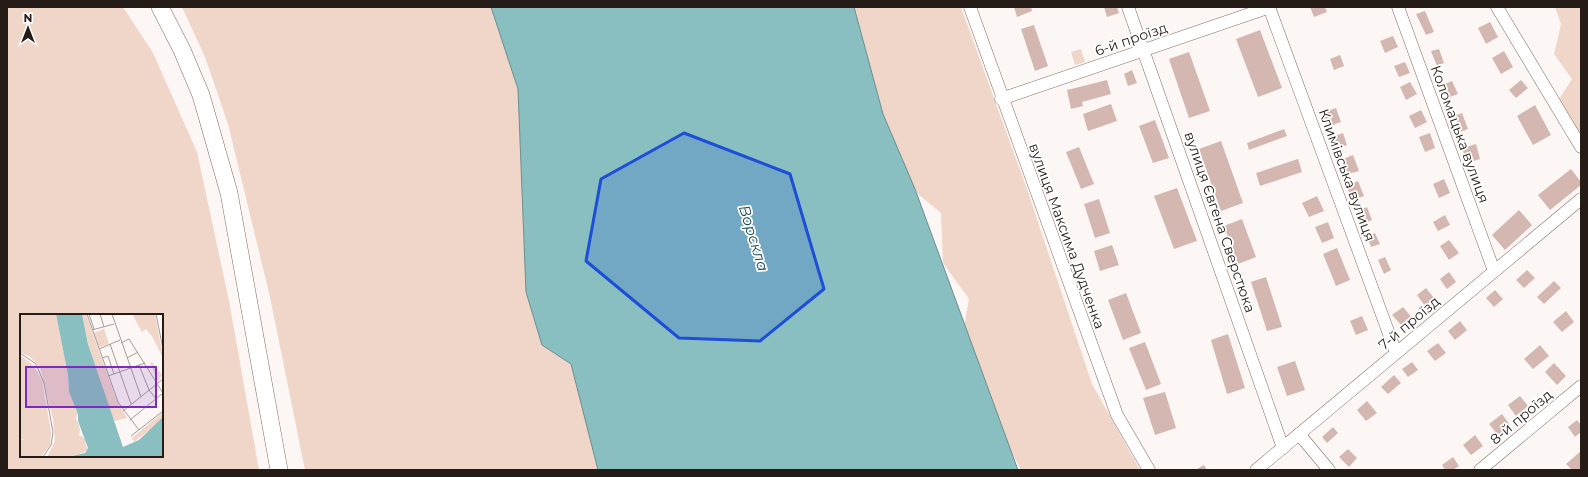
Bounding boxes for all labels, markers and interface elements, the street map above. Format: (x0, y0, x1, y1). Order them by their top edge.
north arrow (8, 8, 48, 48)
text: N (24, 11, 32, 25)
street label: 6-й проїзд (1092, 18, 1170, 60)
street label: Коломацька вулиця (1427, 63, 1493, 205)
street label: Климівська вулиця (1315, 106, 1379, 244)
street label: вулиця Євгена Сверстюка (1181, 129, 1259, 315)
street label: вулиця Максима Дудченка (1025, 141, 1109, 331)
water label: Ворскла (735, 202, 773, 274)
street label: 7-й проїзд (1375, 292, 1443, 354)
inset map (20, 314, 163, 457)
street label: 8-й проїзд (1486, 386, 1556, 448)

